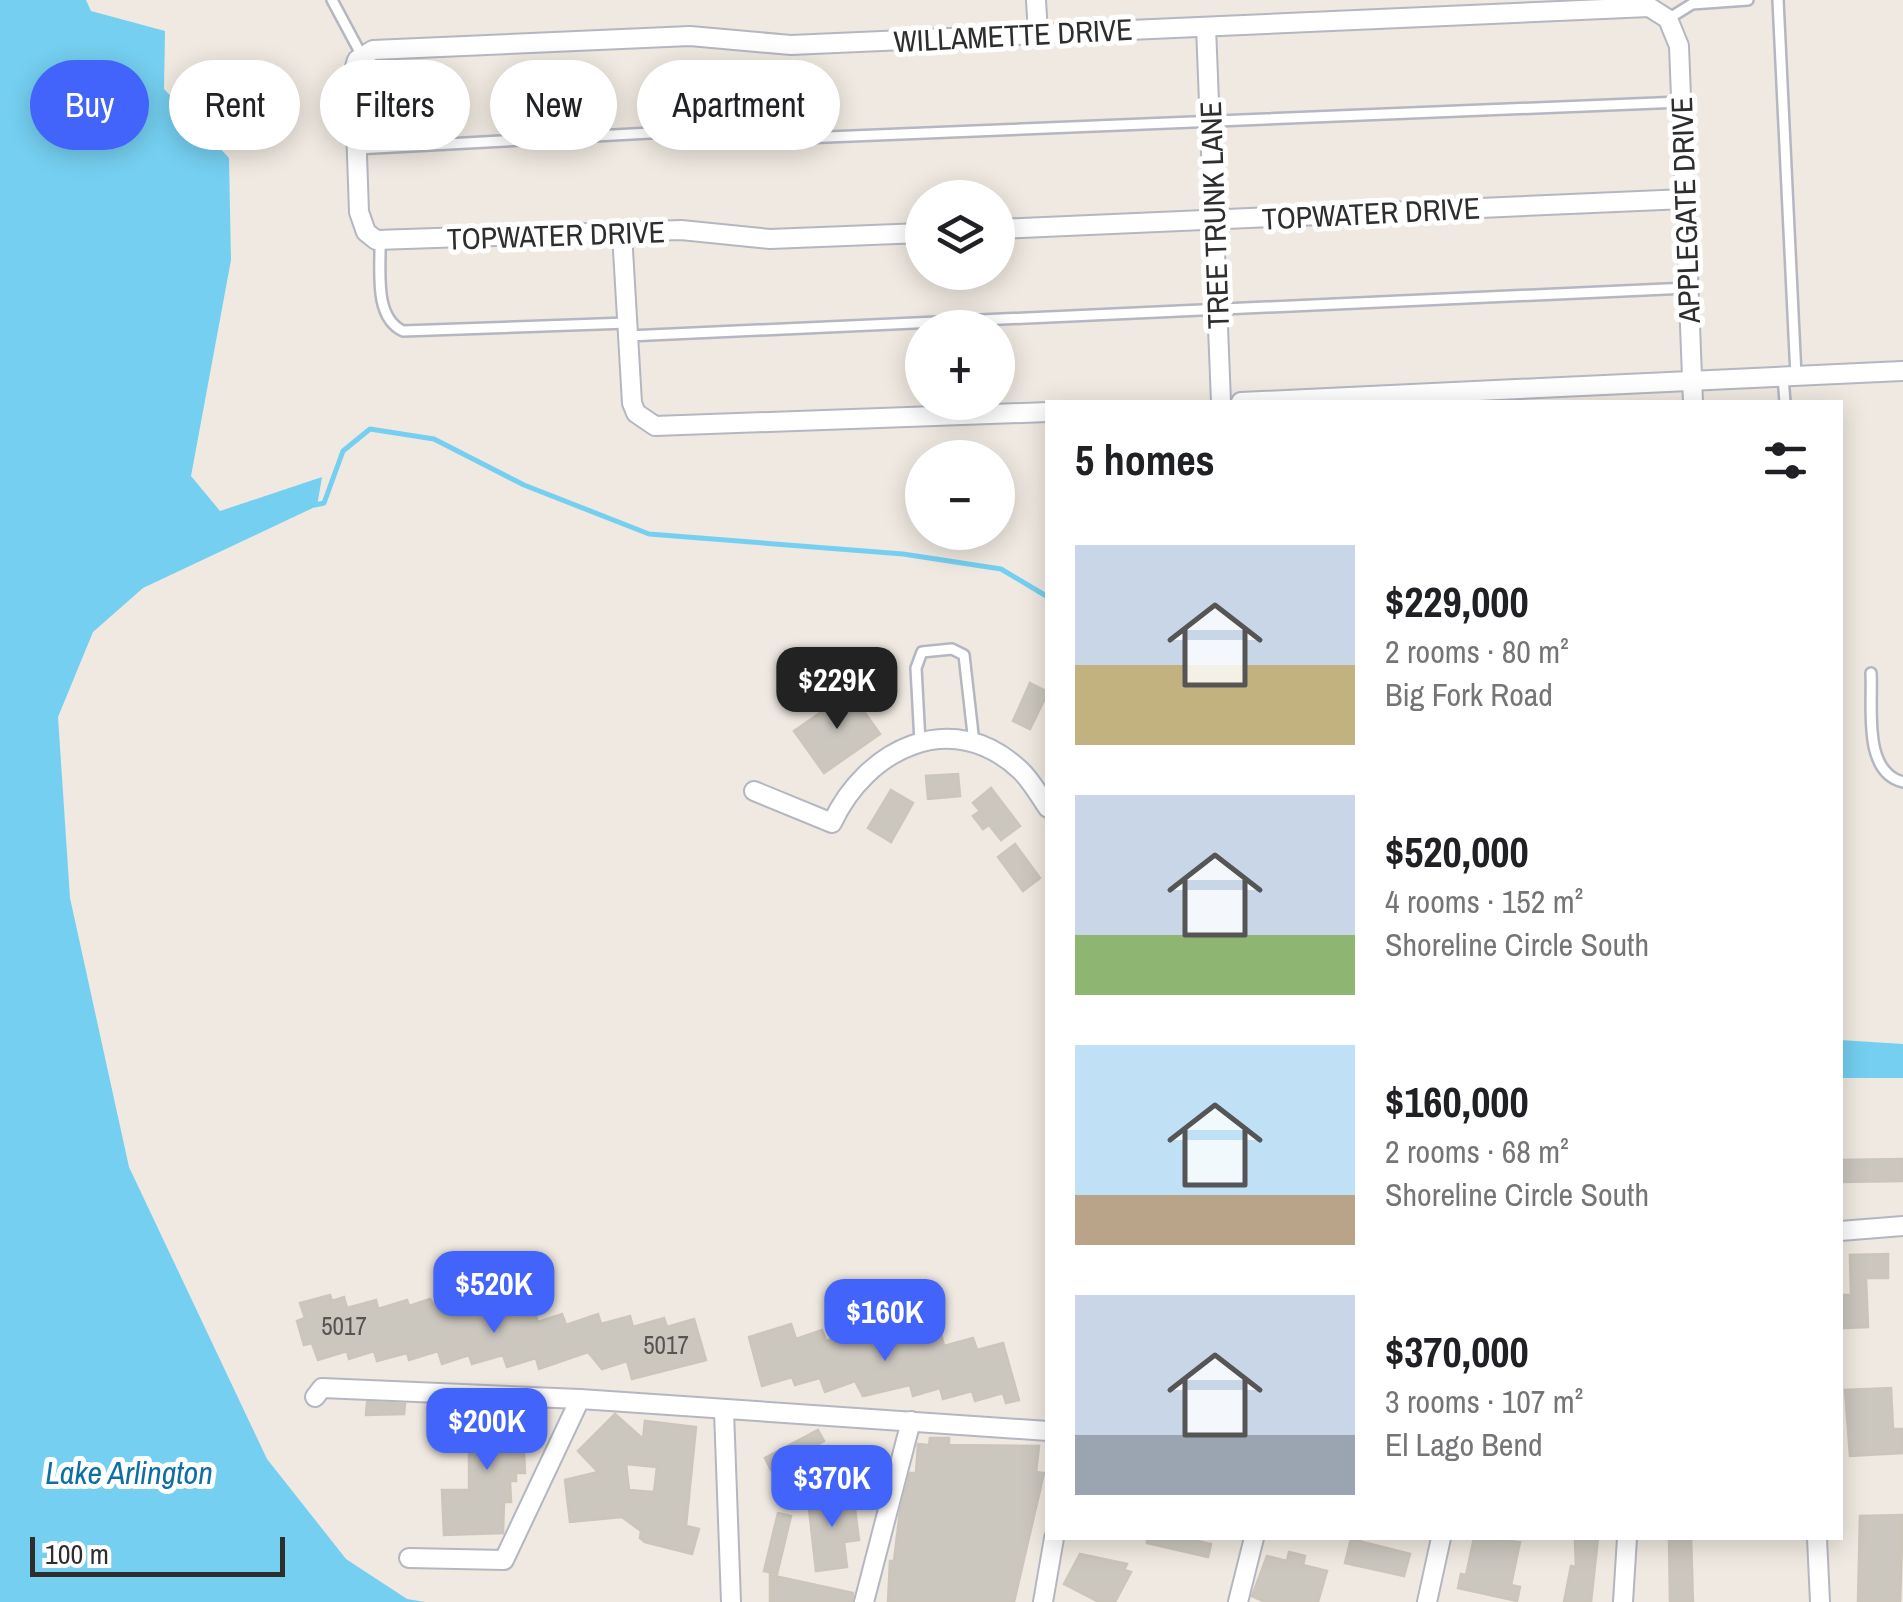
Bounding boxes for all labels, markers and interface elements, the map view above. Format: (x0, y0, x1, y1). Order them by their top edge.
street label: WILLAMETTE DRIVE (893, 9, 1133, 61)
chip: Buy (30, 60, 149, 150)
chip: Rent (169, 60, 300, 150)
chip: Filters (320, 60, 470, 150)
chip: New (490, 60, 617, 150)
chip: Apartment (637, 60, 840, 150)
street label: APPLEGATE DRIVE (1661, 96, 1709, 325)
street label: TREE TRUNK LANE (1190, 100, 1238, 330)
map controls (905, 180, 1015, 550)
button: layers (905, 180, 1015, 290)
street label: TOPWATER DRIVE (1261, 187, 1481, 239)
street label: TOPWATER DRIVE (446, 211, 666, 259)
button: + (905, 310, 1015, 420)
text: 5 homes (1075, 432, 1215, 488)
icon: filters (1758, 433, 1813, 488)
button: − (905, 440, 1015, 550)
text: $229,000 (1385, 574, 1529, 630)
icon: home (1155, 585, 1275, 705)
text: 2 rooms · 80 m² (1385, 630, 1569, 673)
pin: $229K (767, 647, 907, 732)
text: $229K (798, 658, 876, 701)
text: Big Fork Road (1385, 673, 1553, 716)
text: $520,000 (1385, 824, 1529, 880)
icon: home (1155, 835, 1275, 955)
text: 4 rooms · 152 m² (1385, 880, 1583, 923)
text: Shoreline Circle South (1385, 923, 1649, 966)
text: $160,000 (1385, 1074, 1529, 1130)
icon: home (1155, 1085, 1275, 1205)
text: 2 rooms · 68 m² (1385, 1130, 1569, 1173)
text: Shoreline Circle South (1385, 1173, 1649, 1216)
pin: $520K (424, 1251, 564, 1336)
text: $520K (455, 1262, 533, 1305)
pin: $160K (815, 1279, 955, 1364)
text: $160K (846, 1290, 924, 1333)
house number: 5017 (321, 1309, 367, 1343)
text: $370,000 (1385, 1324, 1529, 1380)
house number: 5017 (643, 1328, 689, 1362)
icon: home (1155, 1335, 1275, 1455)
text: 3 rooms · 107 m² (1385, 1380, 1583, 1423)
pin: $200K (417, 1388, 557, 1473)
text: $200K (448, 1399, 526, 1442)
text: El Lago Bend (1385, 1423, 1543, 1466)
pin: $370K (762, 1445, 902, 1530)
water label: Lake Arlington (45, 1451, 213, 1494)
text: $370K (793, 1456, 871, 1499)
scale bar (30, 1532, 285, 1576)
text: 100 m (45, 1535, 109, 1573)

